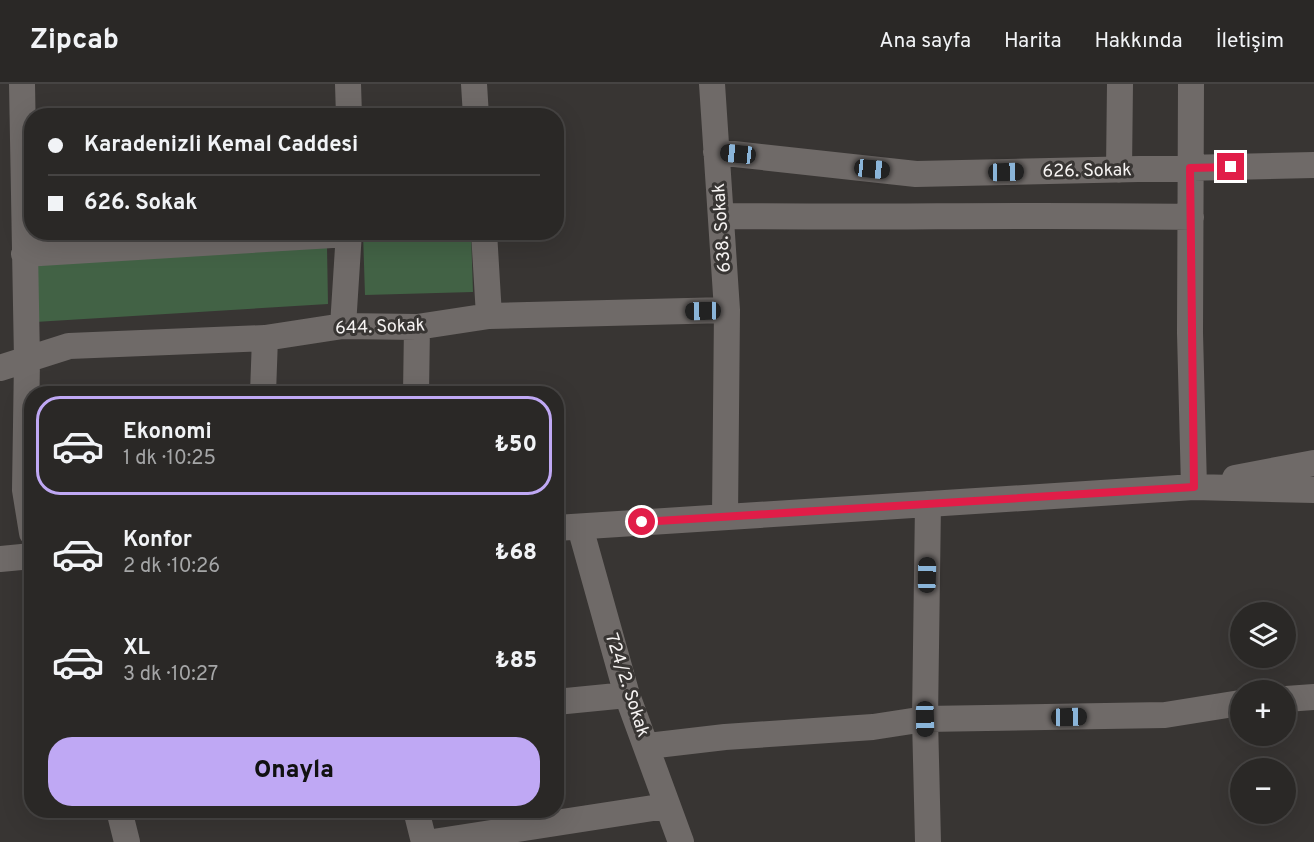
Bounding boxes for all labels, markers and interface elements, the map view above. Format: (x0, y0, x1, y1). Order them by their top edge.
text: Zipcab (30, 23, 119, 59)
text: Ana sayfa (879, 28, 971, 55)
text: Harita (1004, 28, 1062, 55)
text: Hakkında (1095, 28, 1183, 55)
text: İletişim (1216, 28, 1284, 55)
text: Karadenizli Kemal Caddesi (84, 132, 358, 159)
car (719, 143, 757, 165)
route end (1217, 153, 1244, 180)
car (853, 158, 891, 180)
street label: 626. Sokak (1042, 159, 1132, 184)
car (988, 163, 1024, 181)
street label: 638. Sokak (708, 182, 737, 273)
text: 626. Sokak (84, 190, 197, 217)
car (685, 302, 721, 320)
street label: 644. Sokak (335, 314, 425, 341)
icon: car (51, 419, 105, 473)
text: Ekonomi (123, 419, 212, 446)
text: ₺50 (495, 432, 537, 459)
text: 1 dk · 10:25 (123, 446, 216, 472)
route start (628, 508, 655, 535)
icon: car (51, 527, 105, 581)
text: Konfor (123, 527, 192, 554)
text: ₺68 (495, 540, 537, 567)
text: 2 dk · 10:26 (123, 554, 220, 580)
car (918, 557, 936, 593)
map controls (1230, 602, 1296, 824)
button: layers (1230, 602, 1296, 668)
street label: 724/2. Sokak (599, 631, 654, 740)
icon: car (51, 635, 105, 689)
text: XL (123, 635, 150, 662)
text: ₺85 (495, 648, 537, 675)
text: 3 dk · 10:27 (123, 662, 218, 688)
button: + (1230, 680, 1296, 746)
car (916, 701, 934, 737)
car (1051, 708, 1087, 726)
button: Onayla (48, 737, 540, 806)
button: − (1230, 758, 1296, 824)

